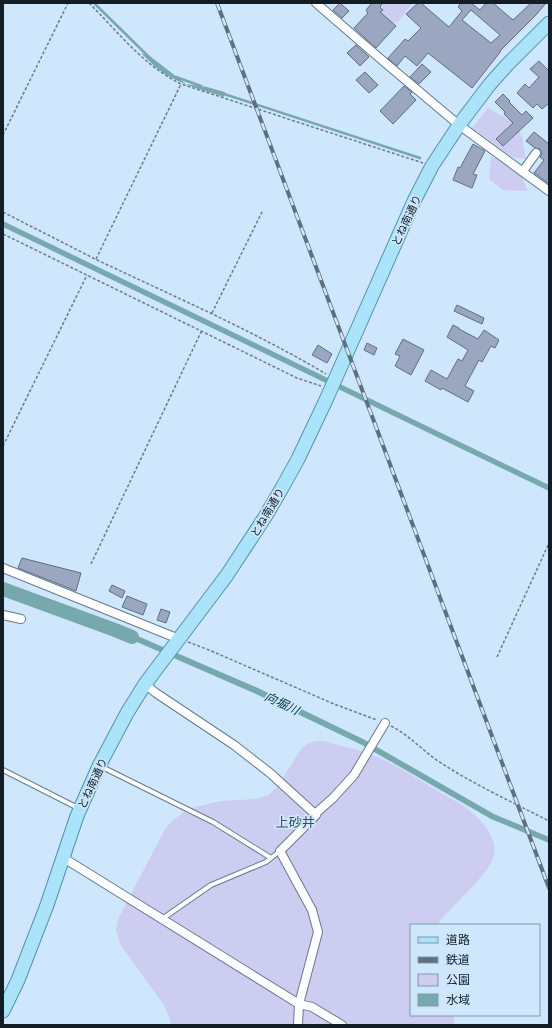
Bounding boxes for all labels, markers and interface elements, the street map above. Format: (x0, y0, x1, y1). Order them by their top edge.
street label: とね南通り (388, 192, 424, 248)
street label: とね南通り (246, 485, 288, 539)
water label: 向堀川 (262, 687, 304, 719)
street label: とね南通り (74, 755, 110, 811)
district label: 上砂井 (275, 813, 315, 831)
legend (410, 924, 540, 1016)
text: 道路 (446, 931, 470, 948)
text: 鉄道 (446, 951, 470, 968)
text: 公園 (446, 971, 470, 988)
text: 水域 (446, 991, 470, 1008)

